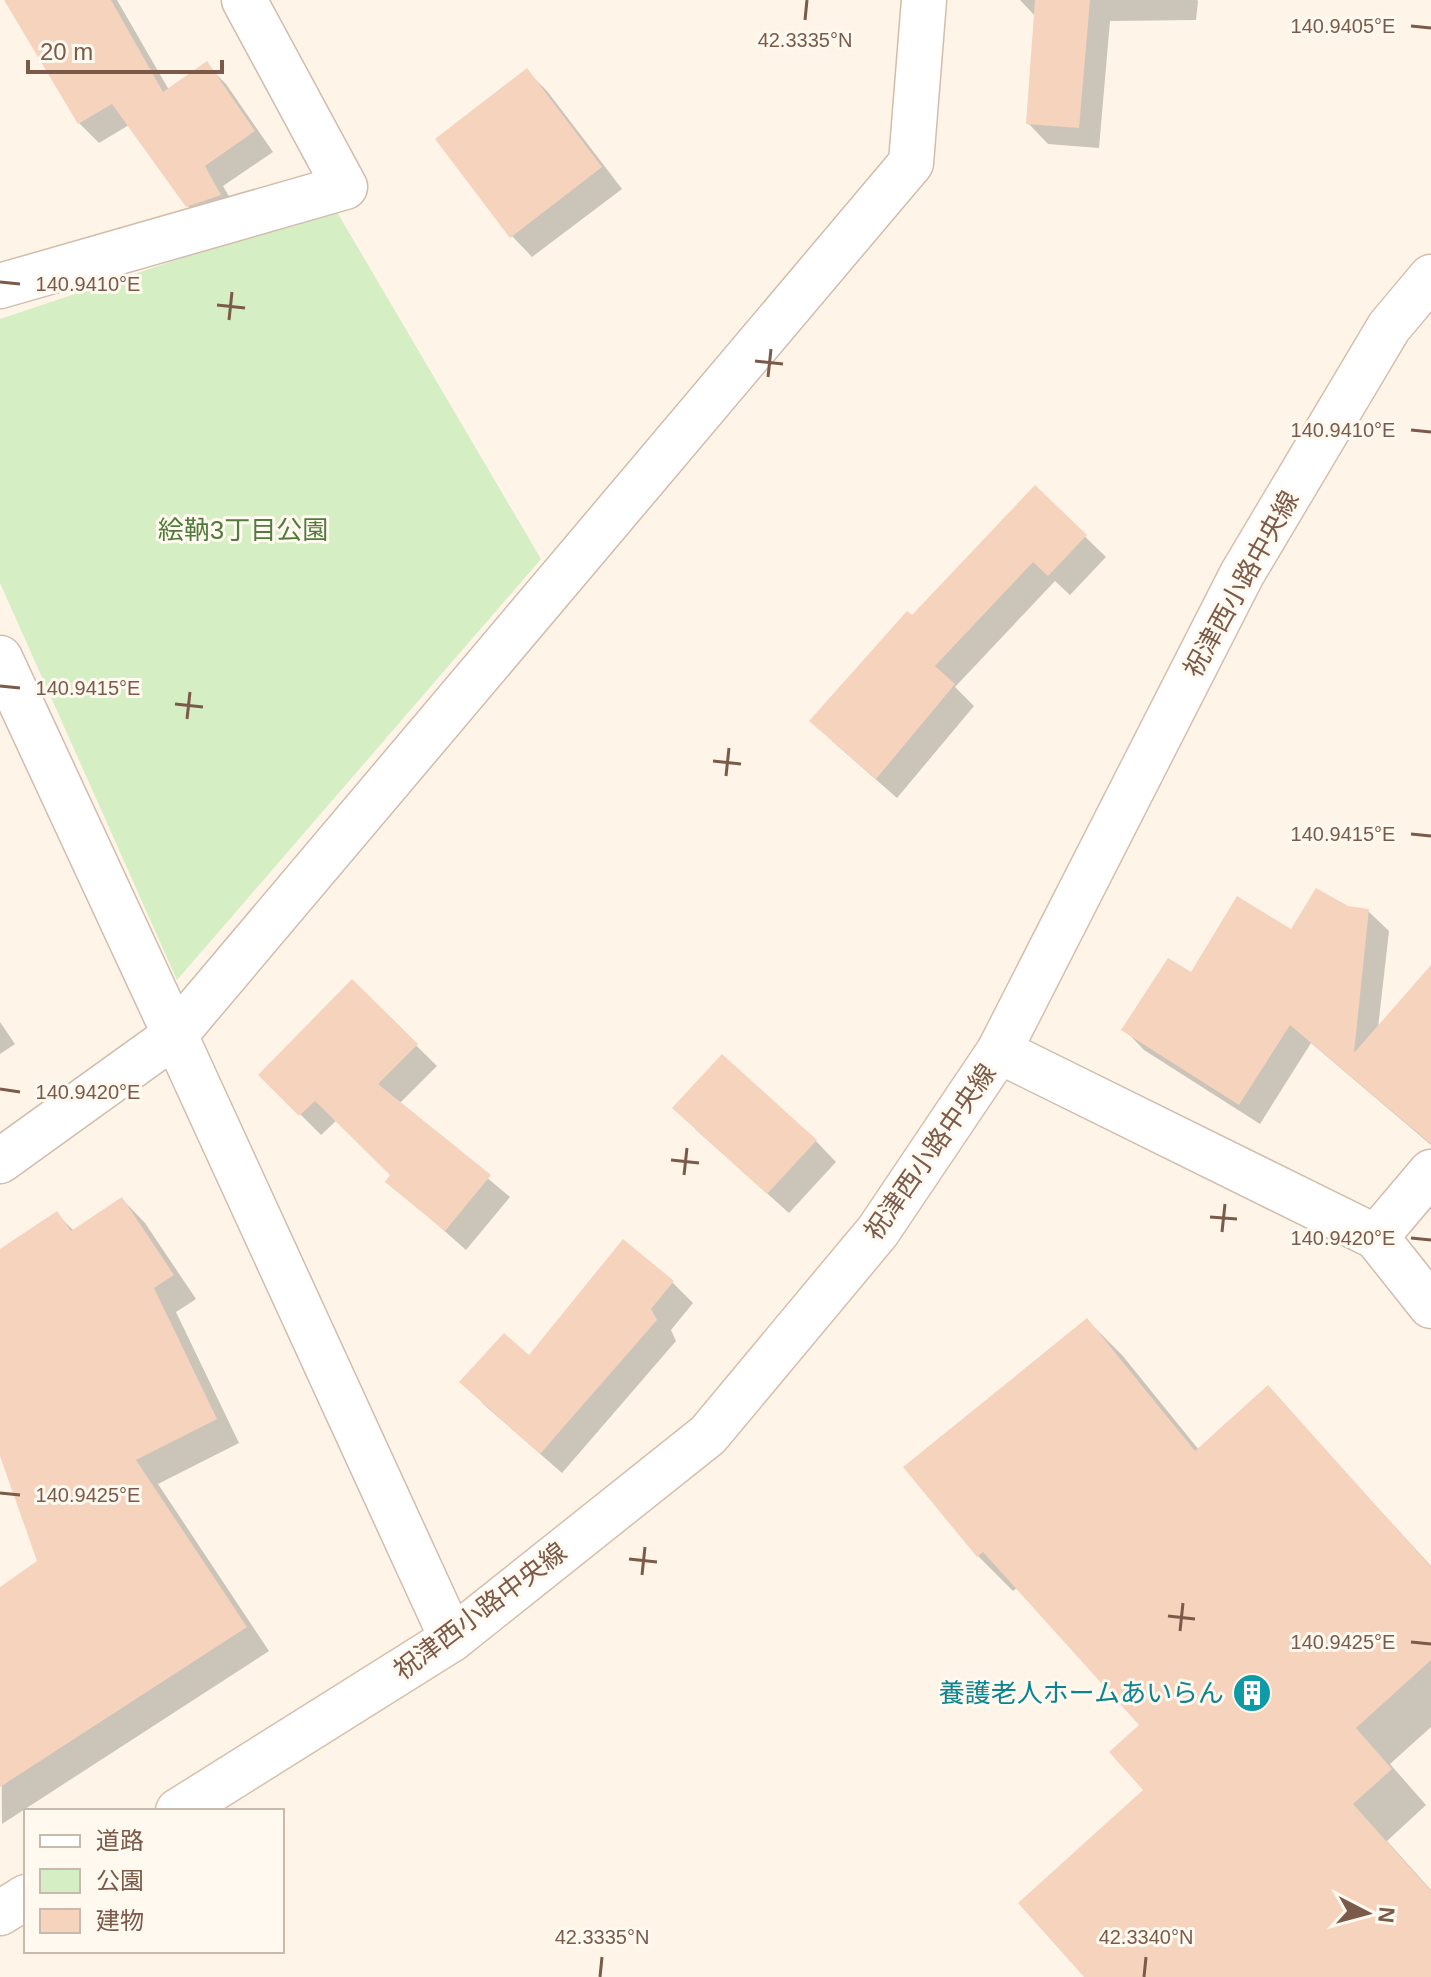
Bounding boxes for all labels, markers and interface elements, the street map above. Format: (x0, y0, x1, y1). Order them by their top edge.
text: 140.9405°E (1291, 15, 1395, 37)
scale bar (28, 24, 222, 74)
text: 42.3335°N (758, 29, 852, 51)
text: 20 m (40, 38, 93, 65)
text: 140.9410°E (36, 273, 140, 295)
text: 140.9410°E (1291, 419, 1395, 441)
street label: 祝津西小路中央線 (1177, 486, 1305, 682)
park label: 絵靹3丁目公園 (158, 515, 328, 545)
text: 140.9415°E (36, 677, 140, 699)
text: 140.9415°E (1291, 823, 1395, 845)
street label: 祝津西小路中央線 (858, 1058, 1002, 1246)
text: 140.9420°E (36, 1081, 140, 1103)
text: 140.9420°E (1291, 1227, 1395, 1249)
text: 140.9425°E (36, 1484, 140, 1506)
street label: 祝津西小路中央線 (388, 1536, 572, 1686)
text: 140.9425°E (1291, 1631, 1395, 1653)
building icon: 養護老人ホームあいらん (1231, 1672, 1273, 1714)
place label: 養護老人ホームあいらん (939, 1678, 1224, 1708)
legend (24, 1809, 284, 1953)
text: 道路 (96, 1827, 144, 1854)
text: 公園 (96, 1867, 144, 1894)
north arrow (1327, 1873, 1407, 1953)
text: N (1373, 1906, 1400, 1924)
text: 建物 (96, 1907, 144, 1934)
text: 42.3335°N (555, 1926, 649, 1948)
text: 42.3340°N (1099, 1926, 1193, 1948)

